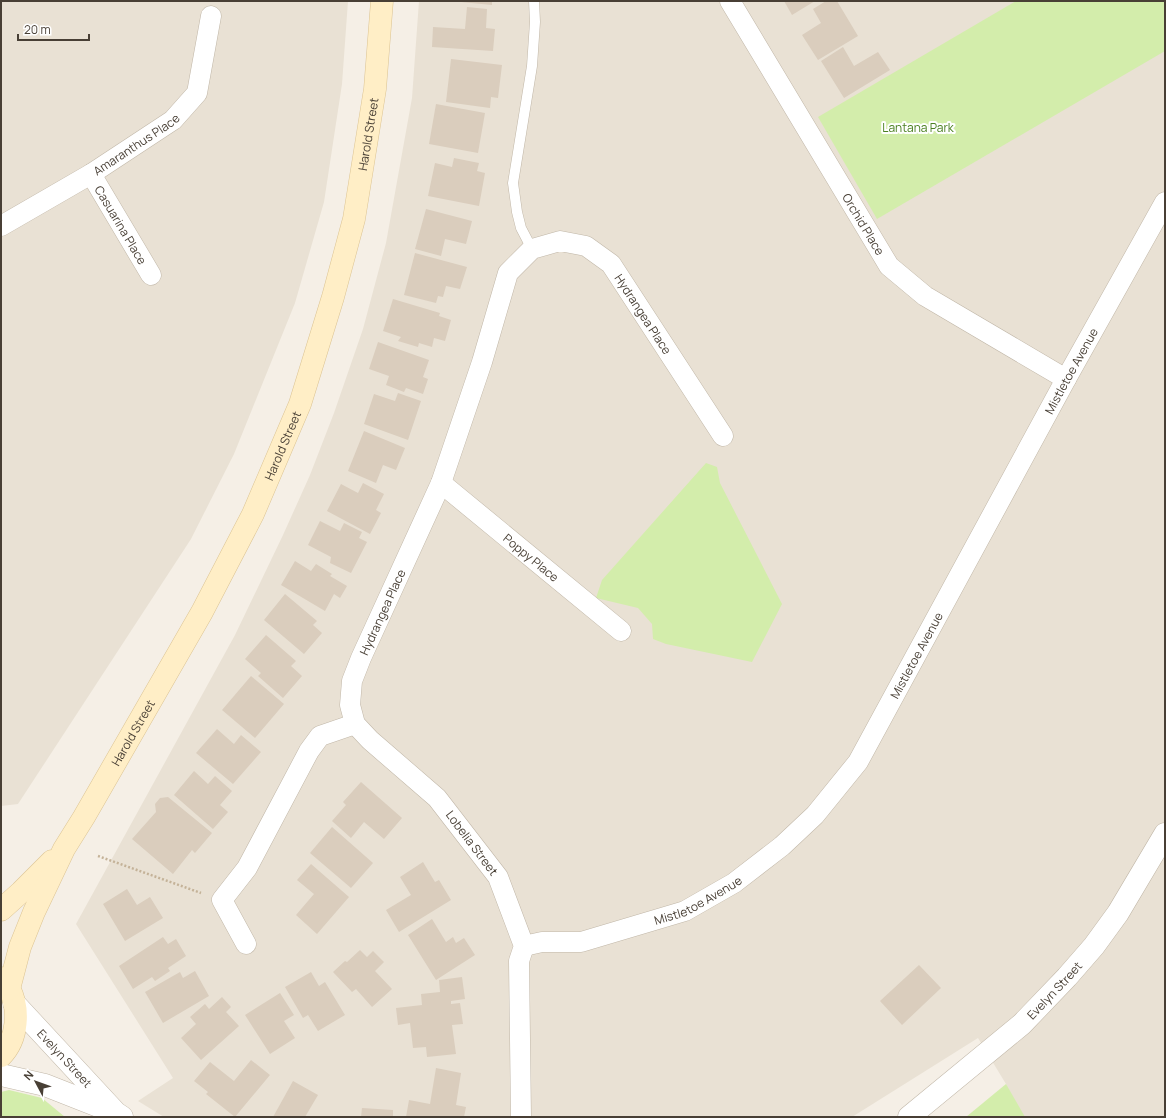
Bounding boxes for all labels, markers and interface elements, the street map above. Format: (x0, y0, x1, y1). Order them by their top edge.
scale bar (18, 16, 89, 42)
text: 20 m (24, 21, 51, 38)
street label: Harold Street (353, 96, 382, 172)
street label: Amaranthus Place (90, 110, 183, 179)
park label: Lantana Park (882, 119, 955, 136)
street label: Casuarina Place (91, 182, 151, 267)
street label: Orchid Place (839, 190, 889, 258)
street label: Hydrangea Place (611, 270, 676, 357)
street label: Mistletoe Avenue (1040, 325, 1102, 417)
street label: Harold Street (260, 408, 305, 483)
street label: Poppy Place (500, 529, 563, 585)
street label: Hydrangea Place (355, 566, 409, 658)
street label: Mistletoe Avenue (886, 609, 946, 702)
street label: Harold Street (107, 696, 158, 769)
street label: Lobelia Street (442, 807, 502, 879)
street label: Mistletoe Avenue (652, 872, 745, 928)
street label: Evelyn Street (1023, 957, 1086, 1023)
street label: Evelyn Street (34, 1025, 96, 1091)
north arrow (16, 1062, 56, 1102)
text: N (20, 1067, 36, 1083)

